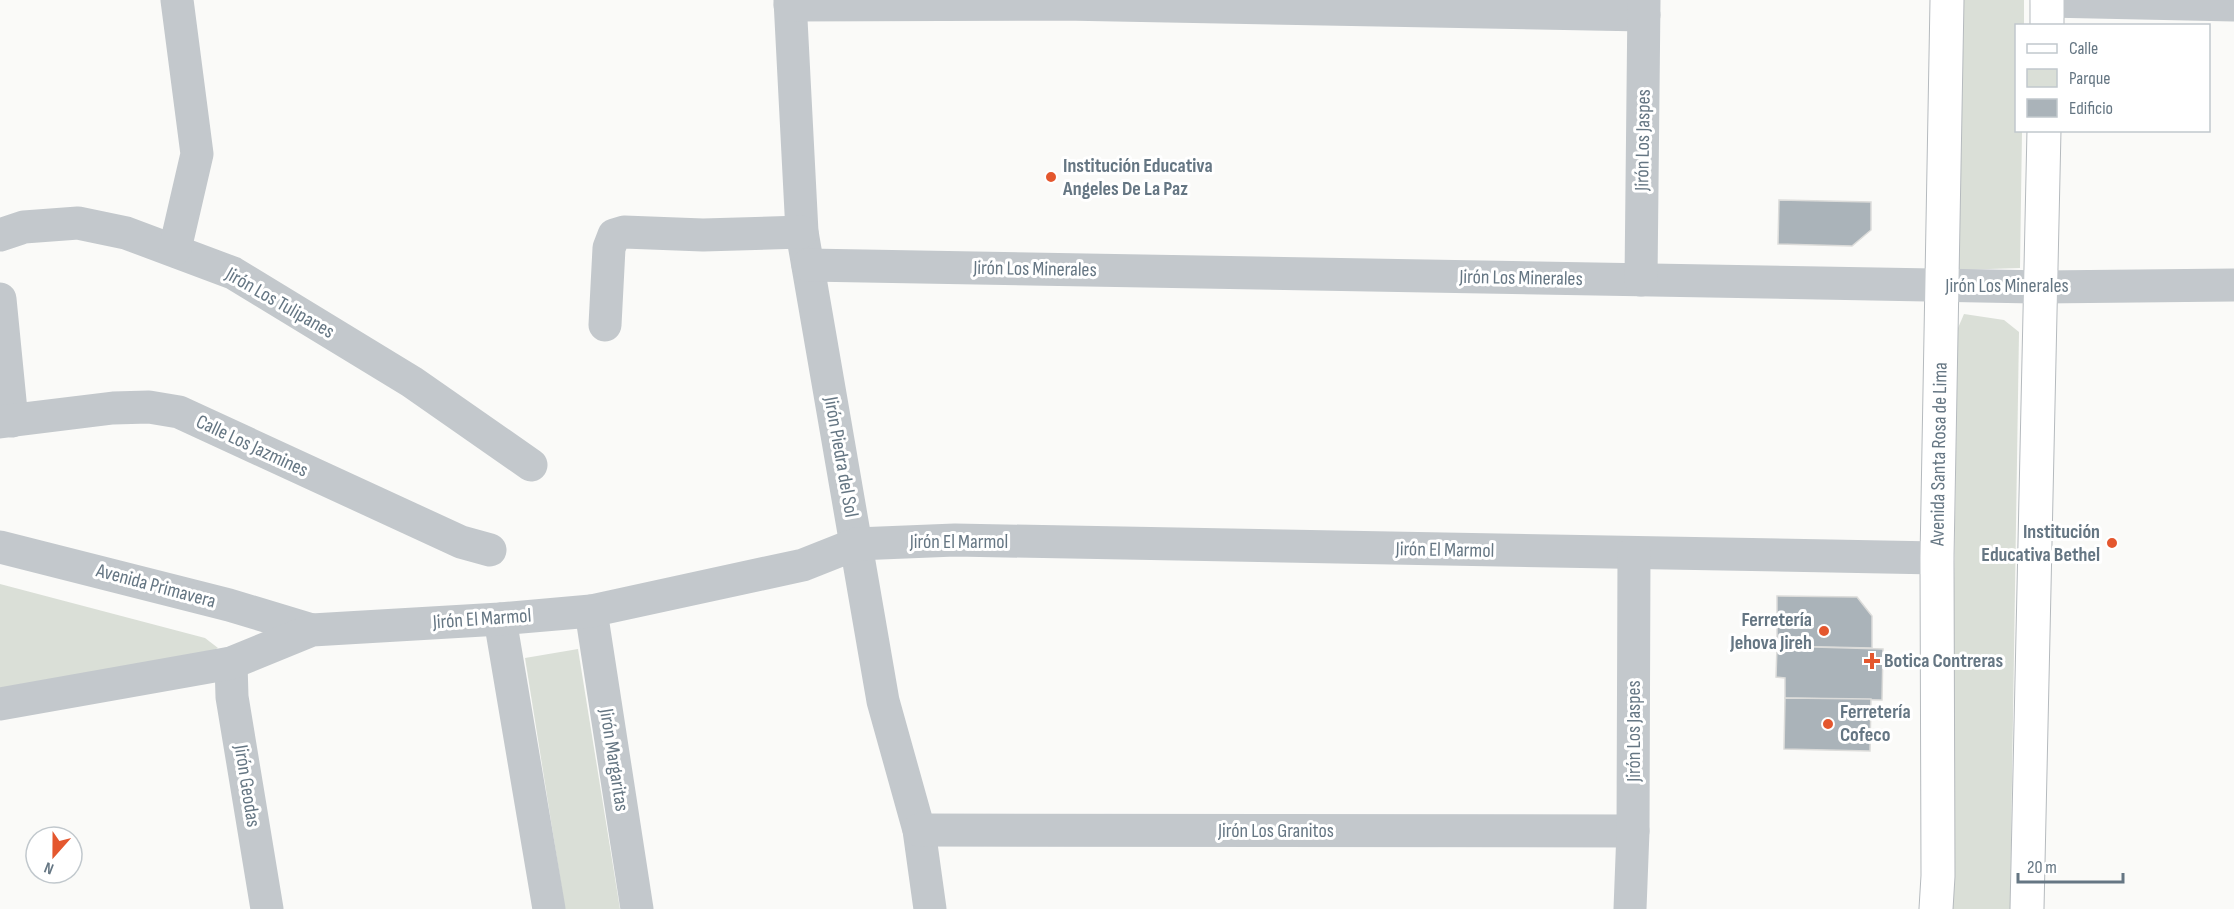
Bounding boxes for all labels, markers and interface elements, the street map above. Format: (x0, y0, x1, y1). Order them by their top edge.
legend (2015, 24, 2210, 132)
text: Calle (2069, 38, 2098, 59)
text: Parque (2069, 68, 2110, 89)
street label: Jirón Los Jaspes (1630, 89, 1656, 192)
text: Edificio (2069, 98, 2113, 119)
place label: Institución Educativa Angeles De La Paz (1062, 154, 1213, 201)
marker: Institución Educativa Angeles De La Paz (1044, 170, 1058, 184)
street label: Jirón Los Minerales (972, 256, 1097, 282)
street label: Jirón Los Tulipanes (220, 262, 339, 344)
street label: Jirón Los Minerales (1458, 265, 1583, 291)
street label: Jirón Los Minerales (1944, 274, 2069, 298)
street label: Avenida Santa Rosa de Lima (1925, 362, 1953, 547)
street label: Jirón Piedra del Sol (818, 394, 863, 519)
street label: Calle Los Jazmines (192, 410, 312, 482)
place label: Institución Educativa Bethel (1981, 520, 2100, 567)
street label: Jirón El Marmol (909, 530, 1008, 554)
marker: Institución Educativa Bethel (2105, 536, 2119, 550)
street label: Jirón El Marmol (1394, 537, 1495, 563)
street label: Avenida Primavera (93, 558, 218, 613)
street label: Jirón El Marmol (431, 604, 532, 634)
place label: Ferretería Jehova Jireh (1729, 608, 1812, 655)
marker: Ferretería Jehova Jireh (1817, 624, 1831, 638)
place label: Botica Contreras (1884, 649, 2003, 673)
marker: Botica Contreras (1865, 654, 1879, 668)
street label: Jirón Los Jaspes (1622, 680, 1646, 783)
place label: Ferretería Cofeco (1840, 700, 1911, 747)
street label: Jirón Margaritas (594, 706, 634, 813)
marker: Ferretería Cofeco (1821, 717, 1835, 731)
street label: Jirón Geodas (229, 742, 265, 829)
street label: Jirón Los Granitos (1217, 819, 1334, 843)
north arrow (24, 825, 84, 885)
scale bar (2018, 846, 2123, 884)
text: N (42, 857, 57, 878)
text: 20 m (2027, 857, 2057, 878)

